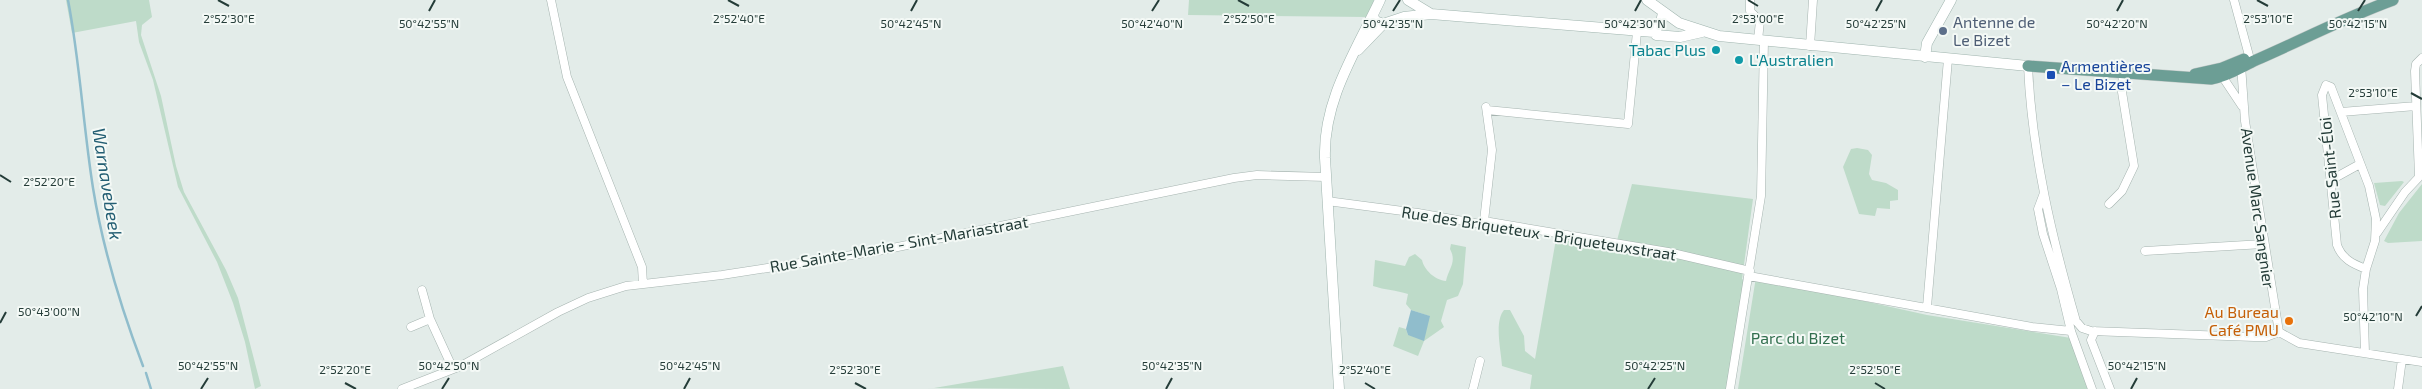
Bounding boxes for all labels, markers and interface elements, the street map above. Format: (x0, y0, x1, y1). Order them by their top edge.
text: 2°52'30"E (203, 11, 255, 25)
text: 2°52'40"E (713, 11, 765, 25)
text: 2°52'50"E (1223, 11, 1275, 25)
text: 2°53'00"E (1732, 11, 1784, 25)
text: 2°53'10"E (2243, 11, 2293, 25)
place label: Antenne de Le Bizet (1953, 12, 2035, 49)
text: 50°42'55"N (399, 16, 459, 30)
text: 50°42'45"N (881, 16, 941, 30)
text: 50°42'40"N (1121, 16, 1183, 30)
text: 50°42'35"N (1363, 16, 1423, 30)
text: 50°42'30"N (1604, 16, 1666, 30)
text: 50°42'25"N (1846, 16, 1906, 30)
text: 50°42'20"N (2086, 16, 2148, 30)
text: 50°42'15"N (2329, 16, 2387, 30)
marker: Antenne de Le Bizet (1937, 25, 1949, 37)
place label: Tabac Plus (1629, 40, 1706, 59)
marker: Tabac Plus (1710, 44, 1722, 56)
place label: L'Australien (1749, 50, 1834, 69)
marker: L'Australien (1733, 54, 1745, 66)
place label: Armentières – Le Bizet (2061, 56, 2151, 93)
marker: Armentières – Le Bizet (2045, 69, 2057, 81)
text: 2°53'10"E (2348, 85, 2398, 99)
street label: Rue Saint-Éloi (2315, 116, 2344, 220)
water label: Warnavebeek (88, 126, 128, 241)
street label: Avenue Marc Sangnier (2238, 126, 2279, 290)
text: 2°52'20"E (23, 174, 75, 188)
street label: Rue des Briqueteux - Briqueteuxstraat (1400, 201, 1678, 264)
street label: Rue Sainte-Marie - Sint-Mariastraat (768, 211, 1030, 276)
place label: Au Bureau Café PMU (2205, 302, 2279, 339)
text: 50°43'00"N (18, 304, 80, 318)
text: 50°42'10"N (2343, 309, 2403, 323)
marker: Au Bureau Café PMU (2283, 315, 2295, 327)
park label: Parc du Bizet (1751, 328, 1845, 347)
text: 50°42'55"N (178, 358, 238, 372)
text: 50°42'50"N (418, 358, 480, 372)
text: 50°42'45"N (660, 358, 720, 372)
text: 50°42'35"N (1142, 358, 1202, 372)
text: 50°42'25"N (1625, 358, 1685, 372)
text: 50°42'15"N (2108, 358, 2166, 372)
text: 2°52'20"E (319, 362, 371, 376)
text: 2°52'30"E (829, 362, 881, 376)
text: 2°52'40"E (1339, 362, 1391, 376)
text: 2°52'50"E (1849, 362, 1901, 376)

